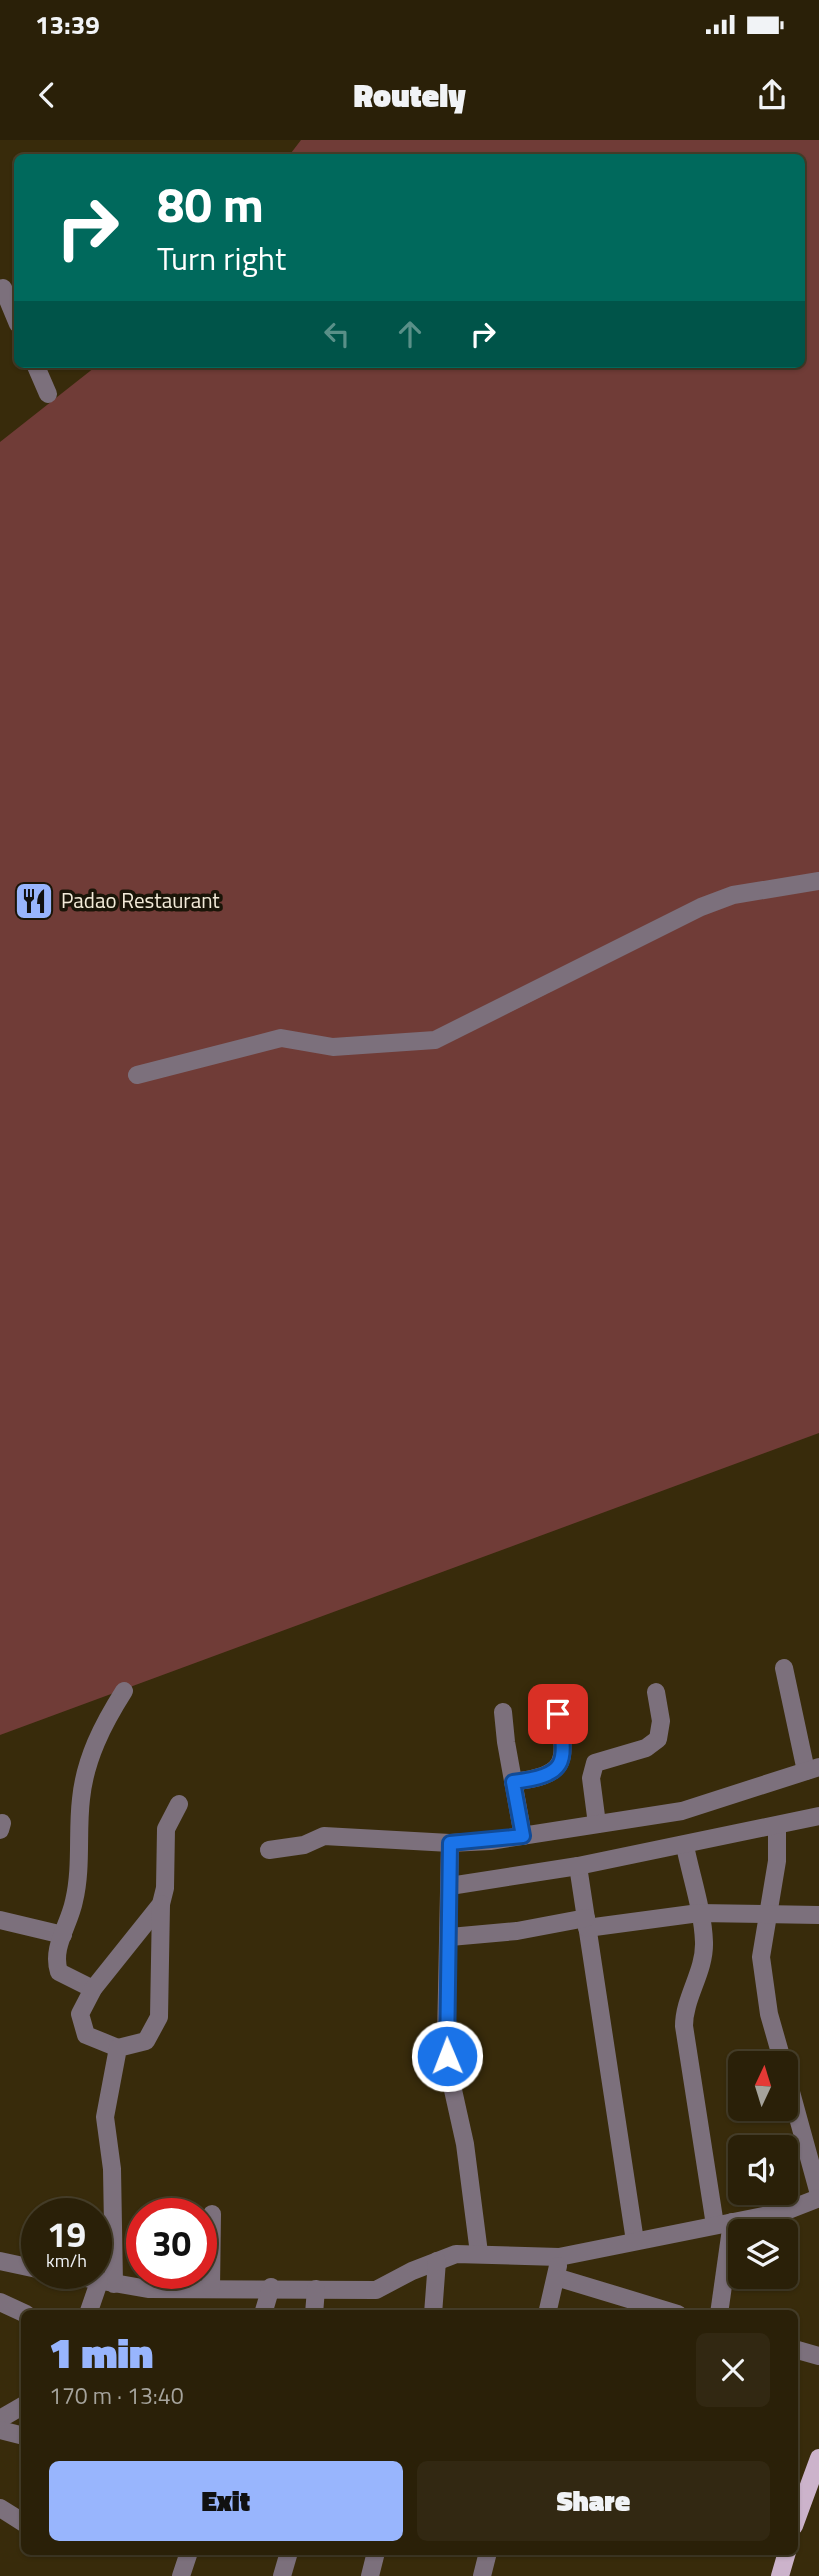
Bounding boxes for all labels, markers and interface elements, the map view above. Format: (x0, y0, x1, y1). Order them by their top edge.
text: 13:39 (35, 5, 100, 44)
text: Routely (353, 71, 466, 119)
icon: back (28, 76, 66, 114)
icon: share (753, 76, 791, 114)
text: 80 m (157, 166, 264, 241)
icon: right (42, 182, 133, 273)
text: Turn right (157, 234, 286, 282)
icon: left (318, 315, 356, 353)
icon: ahead (391, 315, 429, 353)
icon: right (464, 315, 502, 353)
restaurant icon: Padao Restaurant (13, 880, 55, 922)
place label: Padao Restaurant (61, 884, 220, 916)
pin (528, 1684, 588, 1744)
icon: arrive (539, 1695, 577, 1733)
position arrow (410, 2019, 484, 2093)
north arrow (728, 2051, 798, 2121)
map controls (728, 2051, 798, 2289)
button: sound (728, 2135, 798, 2205)
speed limit sign: 30 (126, 2198, 217, 2289)
text: 19 (47, 2207, 86, 2261)
button: layers (728, 2219, 798, 2289)
text: km/h (46, 2247, 87, 2274)
text: 1 min (49, 2320, 153, 2384)
button: close (696, 2333, 770, 2407)
text: 170 m · 13:40 (49, 2378, 184, 2413)
button: Exit (49, 2461, 403, 2541)
button: Share (417, 2461, 770, 2541)

